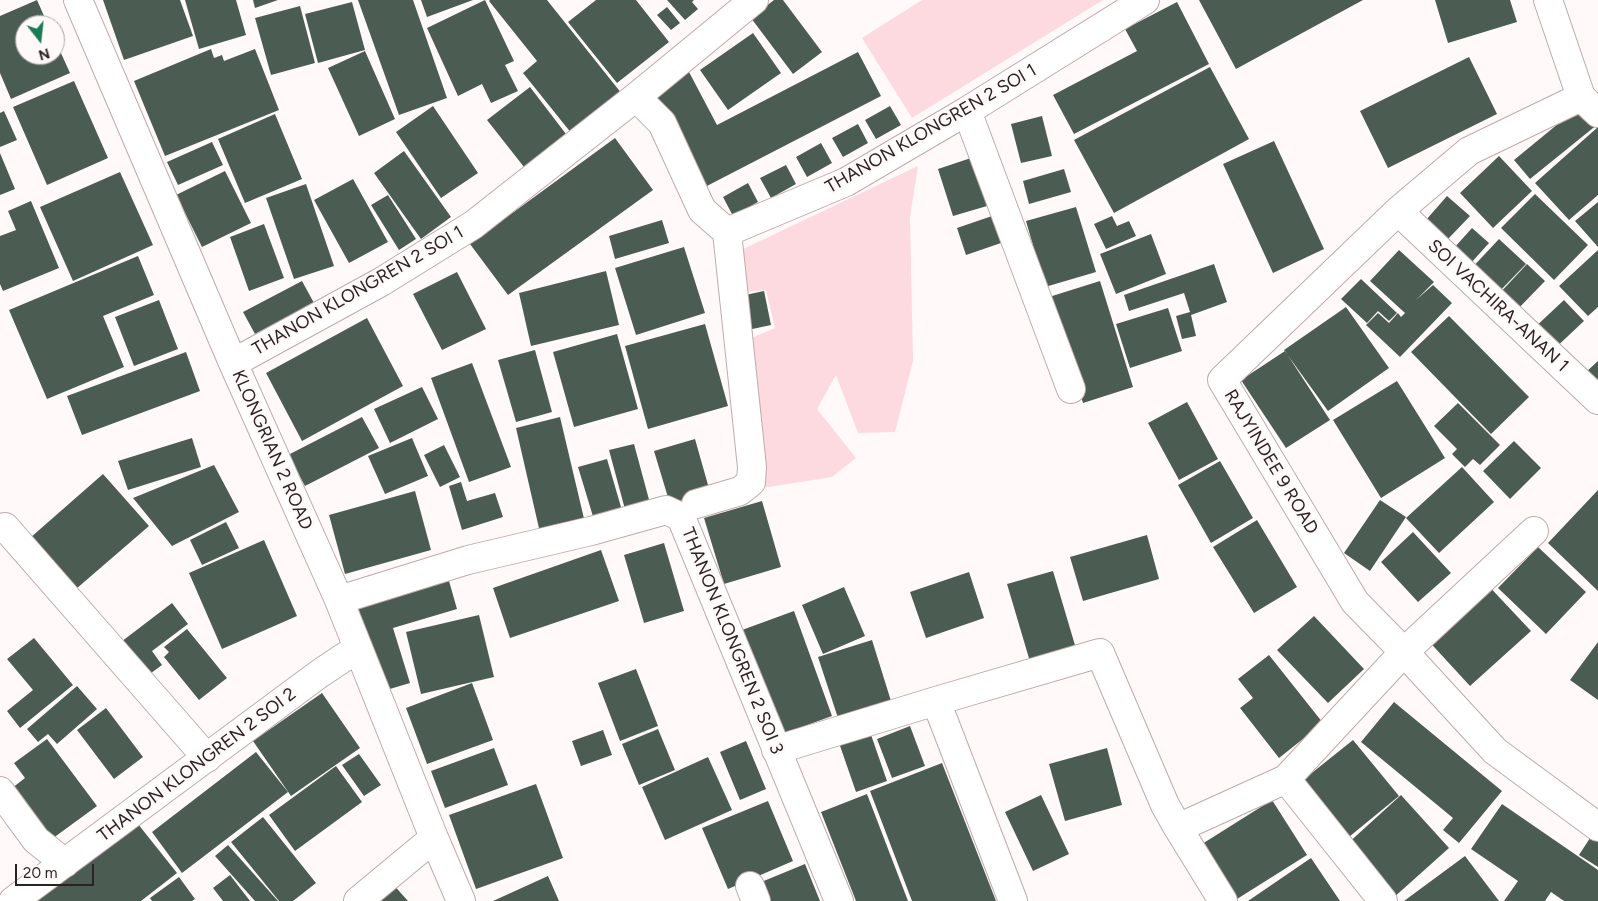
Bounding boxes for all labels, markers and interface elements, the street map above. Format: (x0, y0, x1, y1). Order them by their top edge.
north arrow (15, 15, 65, 65)
text: N (36, 44, 52, 64)
street label: THANON KLONGREN 2 SOI 1 (822, 60, 1040, 198)
street label: THANON KLONGREN 2 SOI 1 (249, 222, 467, 360)
street label: SOI VACHIRA-ANAN 1 (1423, 235, 1573, 377)
street label: KLONGRIAN 2 ROAD (227, 367, 317, 533)
street label: RAJYINDEE 9 ROAD (1219, 386, 1323, 538)
street label: THANON KLONGREN 2 SOI 3 (677, 525, 787, 757)
street label: THANON KLONGREN 2 SOI 2 (94, 683, 300, 847)
scale bar (18, 854, 96, 886)
text: 20 m (23, 864, 57, 882)

